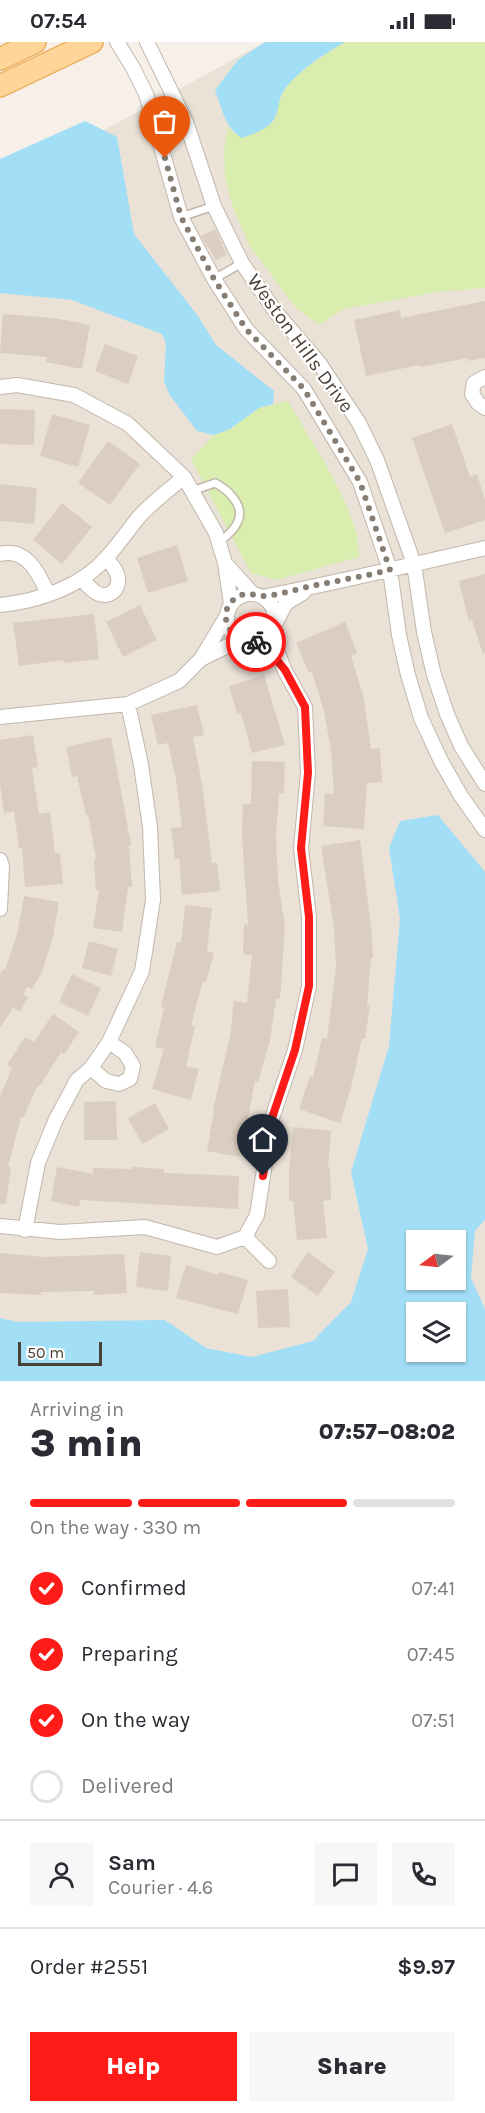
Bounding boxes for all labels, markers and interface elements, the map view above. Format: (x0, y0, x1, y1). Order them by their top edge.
text: 07:54 (30, 8, 87, 34)
pin (139, 96, 190, 158)
icon: bag (148, 105, 181, 138)
street label: Weston Hills Drive (243, 269, 359, 417)
courier (226, 612, 286, 672)
icon: bike (240, 626, 273, 659)
pin (237, 1114, 288, 1176)
icon: home (246, 1123, 279, 1156)
north arrow (406, 1230, 466, 1290)
map controls (406, 1230, 466, 1362)
button: layers (406, 1302, 466, 1362)
scale bar (18, 1339, 102, 1366)
text: 50 m (27, 1343, 64, 1362)
text: Arriving in (30, 1398, 124, 1421)
text: 07:57–08:02 (319, 1419, 455, 1445)
text: 3 min (30, 1420, 143, 1466)
text: On the way · 330 m (30, 1516, 201, 1539)
icon: check (30, 1572, 63, 1605)
text: Confirmed (81, 1575, 187, 1601)
text: 07:41 (411, 1577, 455, 1600)
icon: check (30, 1638, 63, 1671)
text: Preparing (81, 1641, 178, 1667)
text: 07:45 (407, 1643, 455, 1666)
icon: check (30, 1704, 63, 1737)
text: On the way (81, 1707, 190, 1733)
text: 07:51 (411, 1709, 455, 1732)
text: Delivered (81, 1773, 174, 1799)
button: person (30, 1843, 93, 1906)
button: chat (314, 1843, 377, 1906)
button: phone (392, 1843, 455, 1906)
text: Sam (108, 1850, 156, 1876)
text: Courier · 4.6 (108, 1876, 213, 1899)
text: Order #2551 (30, 1954, 148, 1980)
text: $9.97 (397, 1954, 455, 1980)
button: Help (30, 2032, 237, 2101)
button: Share (249, 2032, 455, 2101)

